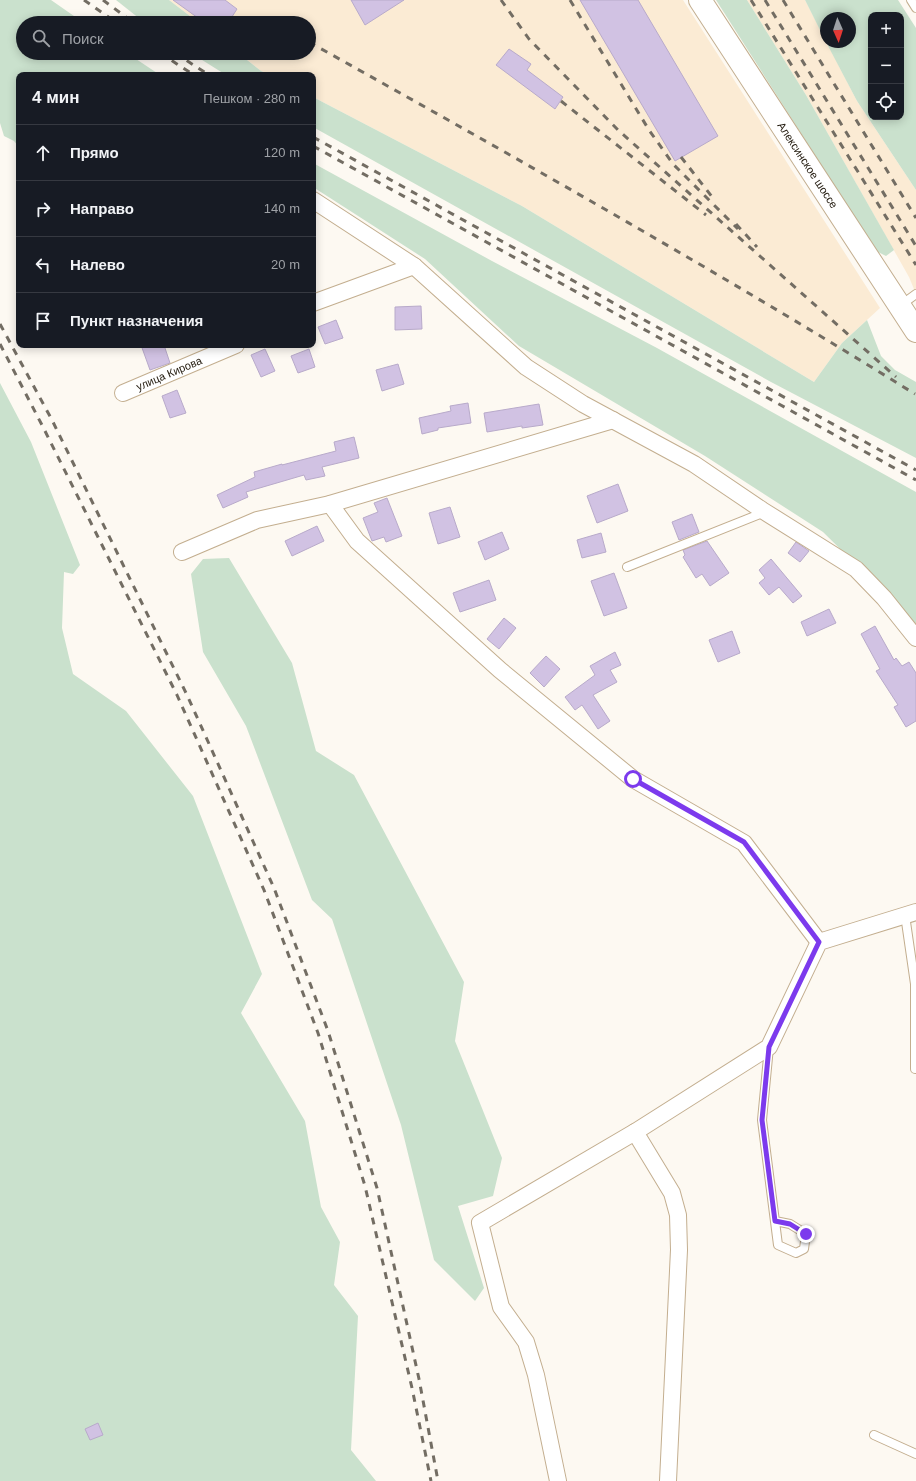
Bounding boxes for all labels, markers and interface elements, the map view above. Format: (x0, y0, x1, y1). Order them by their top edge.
north arrow (820, 12, 856, 48)
map controls (868, 12, 904, 120)
button: + (868, 12, 904, 48)
search box (16, 16, 316, 60)
icon: search (30, 27, 52, 49)
text: Поиск (62, 30, 104, 47)
button: − (868, 48, 904, 84)
button: locate (868, 84, 904, 120)
text: 4 мин (32, 88, 79, 107)
text: Пешком · 280 m (203, 91, 300, 106)
street label: Алексинское шоссе (775, 120, 840, 210)
icon: ahead (32, 142, 54, 164)
text: Прямо (70, 144, 119, 161)
text: 120 m (264, 145, 300, 160)
icon: right (32, 198, 54, 220)
text: Направо (70, 200, 134, 217)
text: 140 m (264, 201, 300, 216)
icon: left (32, 254, 54, 276)
text: Налево (70, 256, 125, 273)
text: 20 m (271, 257, 300, 272)
icon: arrive (32, 310, 54, 332)
text: Пункт назначения (70, 312, 203, 329)
street label: улица Кирова (134, 354, 204, 393)
route start (624, 770, 642, 788)
route end (797, 1225, 815, 1243)

